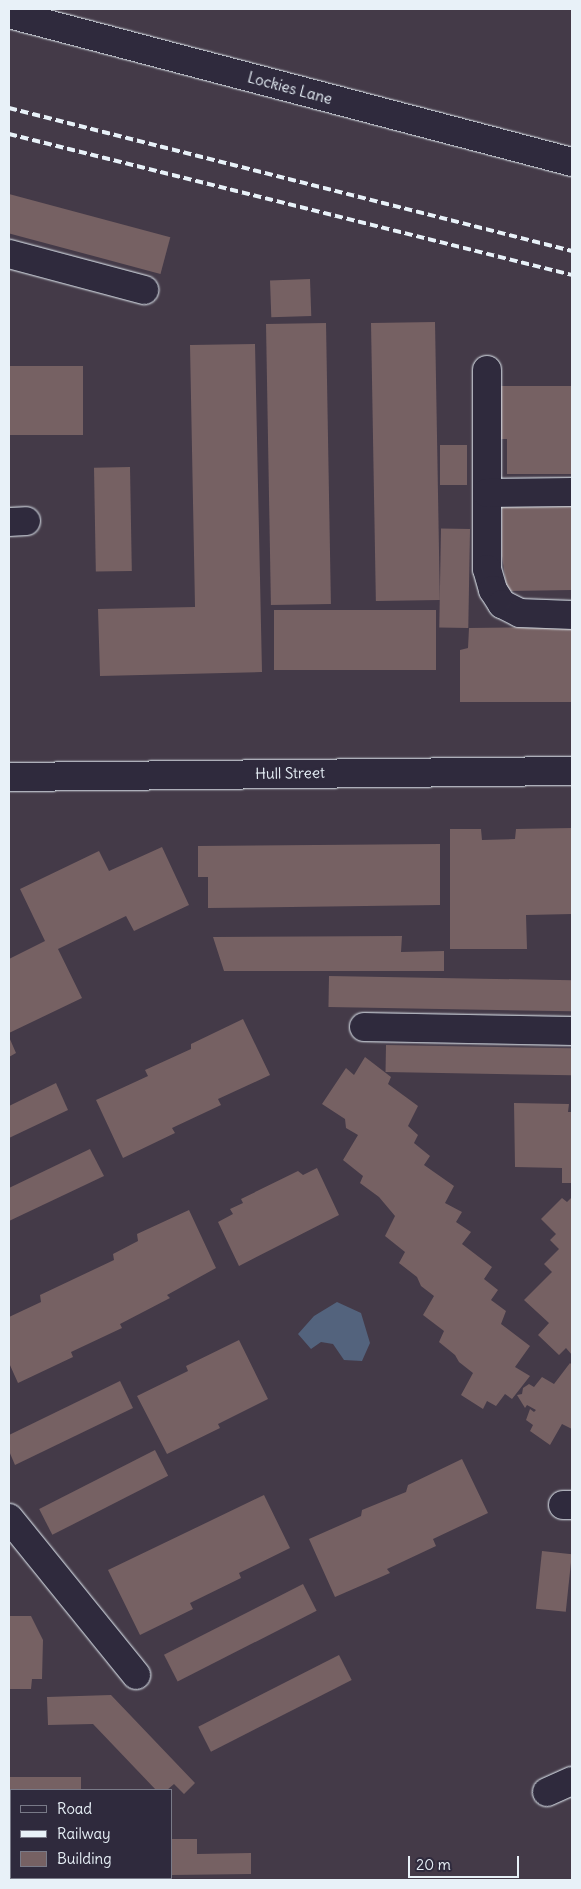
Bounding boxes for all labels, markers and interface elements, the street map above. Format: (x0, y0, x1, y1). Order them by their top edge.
street label: Lockies Lane (246, 68, 334, 108)
street label: Hull Street (255, 763, 325, 783)
legend (10, 1789, 172, 1879)
text: Road (57, 1799, 92, 1818)
text: Railway (57, 1824, 111, 1843)
scale bar (411, 1846, 522, 1878)
text: Building (57, 1849, 112, 1868)
text: 20 m (416, 1855, 451, 1874)

